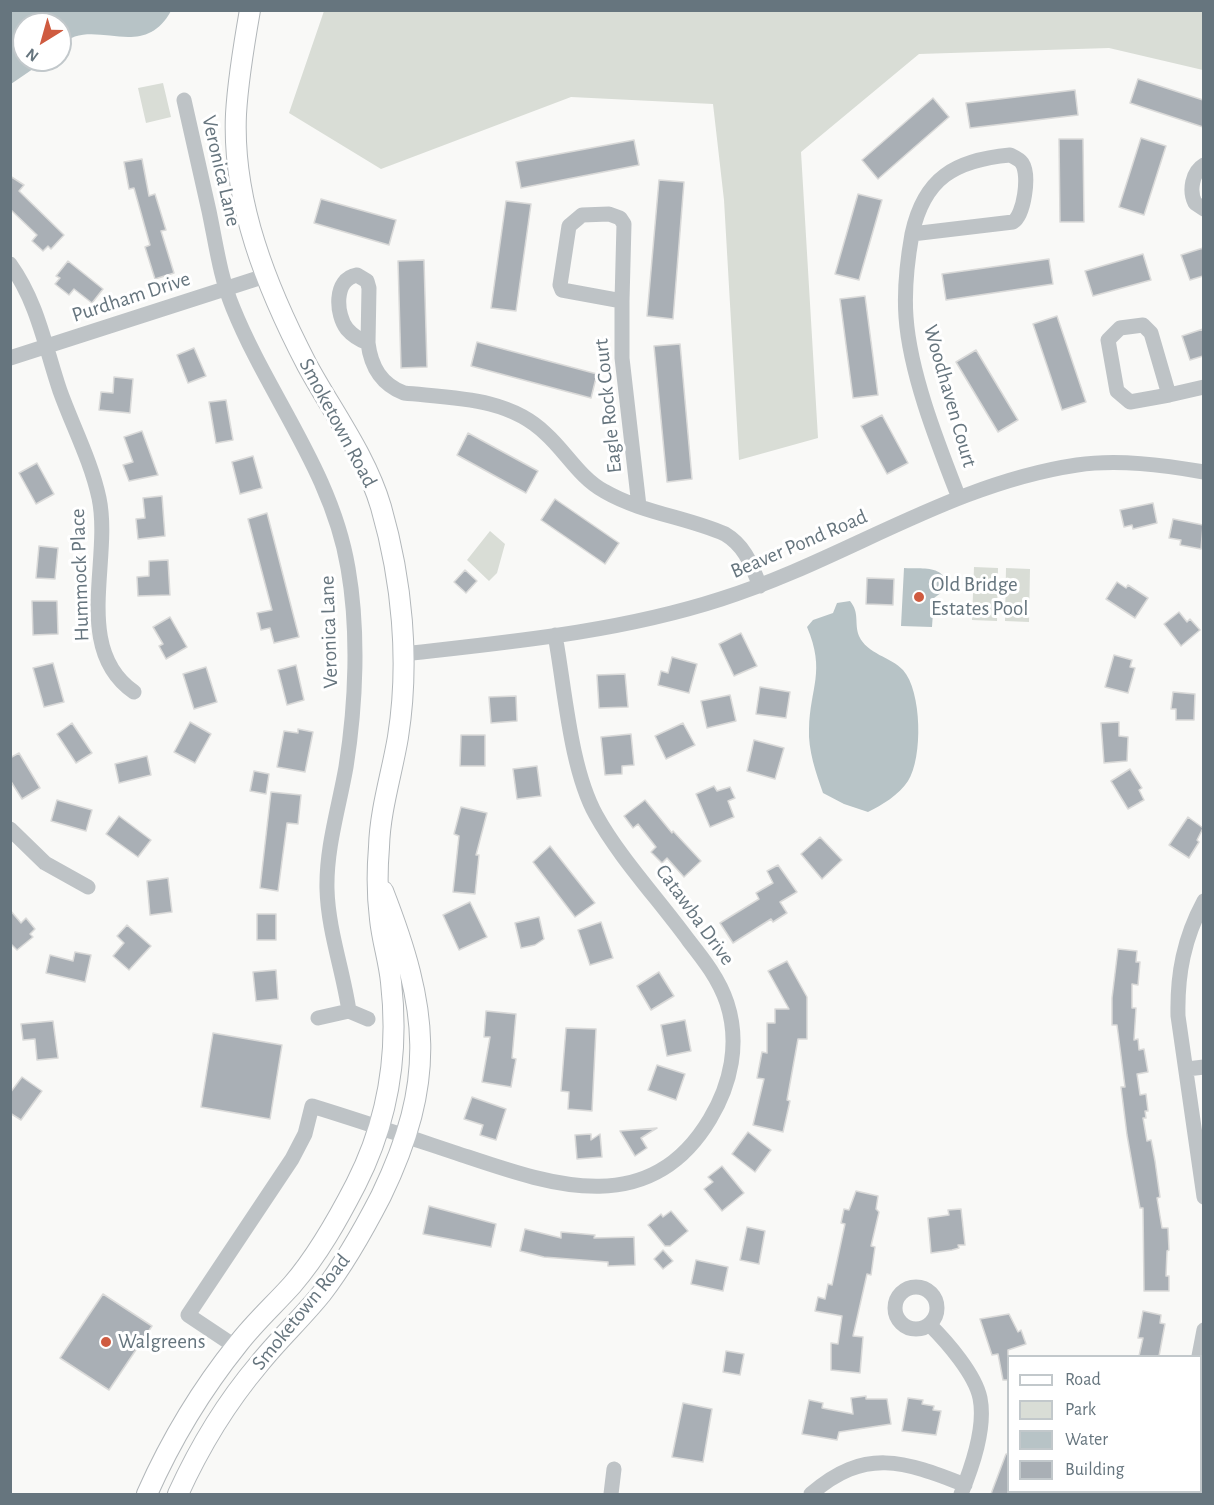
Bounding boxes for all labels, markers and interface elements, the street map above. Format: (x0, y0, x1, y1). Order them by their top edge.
north arrow (12, 12, 72, 72)
text: N (23, 45, 42, 65)
street label: Veronica Lane (196, 113, 246, 229)
street label: Purdham Drive (69, 266, 193, 328)
street label: Woodhaven Court (918, 322, 982, 470)
street label: Eagle Rock Court (588, 338, 628, 474)
street label: Smoketown Road (293, 354, 383, 492)
street label: Beaver Pond Road (727, 504, 871, 584)
street label: Hummock Place (65, 508, 95, 642)
place label: Old Bridge Estates Pool (931, 572, 1028, 622)
street label: Veronica Lane (314, 575, 344, 689)
marker: Old Bridge Estates Pool (912, 590, 926, 604)
street label: Catawba Drive (650, 860, 740, 970)
street label: Smoketown Road (246, 1249, 356, 1375)
place label: Walgreens (118, 1329, 205, 1355)
marker: Walgreens (99, 1335, 113, 1349)
legend (1007, 1355, 1202, 1493)
text: Road (1065, 1371, 1101, 1389)
text: Park (1065, 1401, 1096, 1419)
text: Water (1065, 1431, 1108, 1449)
text: Building (1065, 1461, 1124, 1479)

